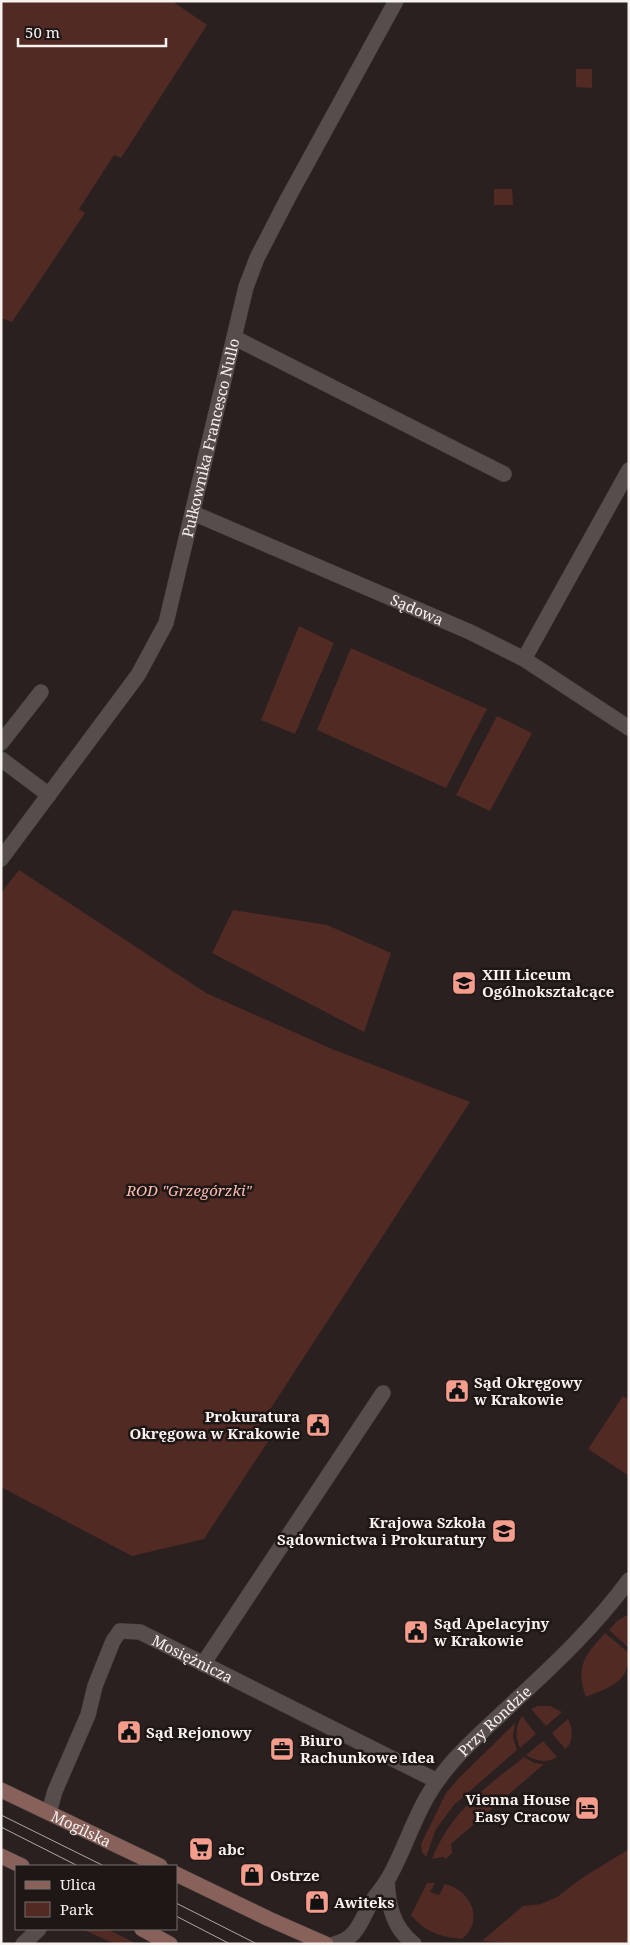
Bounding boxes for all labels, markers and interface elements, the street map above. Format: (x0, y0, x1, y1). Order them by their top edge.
scale bar (18, 15, 165, 47)
text: 50 m (25, 22, 60, 42)
street label: Pułkownika Francesco Nullo (177, 336, 243, 539)
street label: Sądowa (388, 589, 447, 630)
place label: XIII Liceum Ogólnokształcące (482, 964, 614, 1001)
school or university icon: XIII Liceum Ogólnokształcące (451, 970, 477, 996)
park label: ROD "Grzegórzki" (125, 1180, 253, 1200)
place label: Sąd Okręgowy w Krakowie (473, 1372, 583, 1409)
public building icon: Sąd Okręgowy w Krakowie (444, 1378, 470, 1404)
place label: Prokuratura Okręgowa w Krakowie (129, 1406, 300, 1443)
public building icon: Prokuratura Okręgowa w Krakowie (305, 1412, 331, 1438)
place label: Krajowa Szkoła Sądownictwa i Prokuratury (277, 1512, 486, 1549)
school or university icon: Krajowa Szkoła Sądownictwa i Prokuratury (491, 1518, 517, 1544)
place label: Sąd Apelacyjny w Krakowie (433, 1613, 550, 1650)
public building icon: Sąd Apelacyjny w Krakowie (403, 1619, 429, 1645)
street label: Mosiężnicza (149, 1630, 236, 1687)
street label: Przy Rondzie (453, 1681, 535, 1760)
public building icon: Sąd Rejonowy (116, 1719, 142, 1745)
place label: Sąd Rejonowy (146, 1722, 252, 1742)
place label: Biuro Rachunkowe Idea (300, 1730, 435, 1767)
office icon: Biuro Rachunkowe Idea (269, 1736, 295, 1762)
place label: Vienna House Easy Cracow (465, 1789, 570, 1826)
hotel icon: Vienna House Easy Cracow (574, 1795, 600, 1821)
street label: Mogilska (48, 1805, 115, 1851)
supermarket icon: abc (188, 1836, 214, 1862)
place label: abc (218, 1839, 245, 1859)
shop icon: Ostrze (239, 1862, 265, 1888)
legend (15, 1865, 178, 1930)
place label: Ostrze (270, 1865, 319, 1885)
text: Ulica (60, 1874, 96, 1894)
shop icon: Awiteks (304, 1889, 330, 1915)
place label: Awiteks (334, 1892, 394, 1912)
text: Park (60, 1899, 94, 1919)

